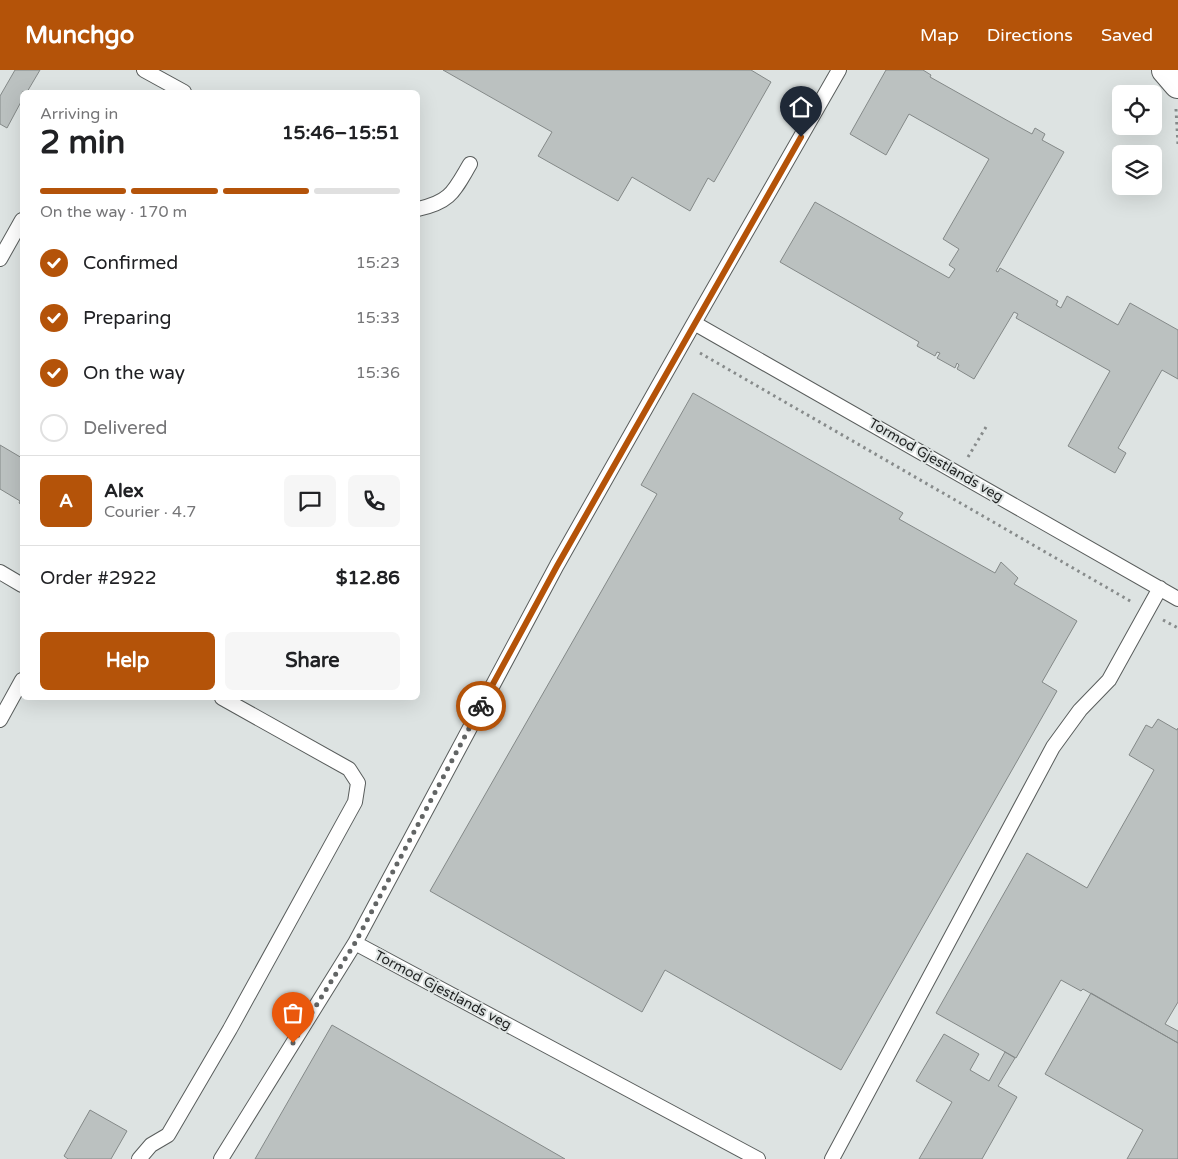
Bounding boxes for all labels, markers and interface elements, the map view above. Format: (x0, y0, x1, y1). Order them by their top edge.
text: Munchgo (25, 21, 134, 50)
text: Map (920, 24, 959, 46)
text: Directions (987, 24, 1073, 46)
text: Saved (1101, 24, 1153, 46)
map controls (1112, 85, 1162, 195)
button: locate (1112, 85, 1162, 135)
pin (780, 86, 822, 137)
icon: home (787, 93, 815, 121)
text: Arriving in (40, 104, 118, 124)
text: 15:46–15:51 (282, 122, 400, 144)
text: 2 min (40, 124, 125, 162)
button: layers (1112, 145, 1162, 195)
text: On the way · 170 m (40, 202, 187, 222)
icon: check (40, 249, 68, 277)
text: Confirmed (83, 252, 178, 274)
text: 15:23 (356, 253, 400, 273)
icon: check (40, 304, 68, 332)
text: Preparing (83, 307, 172, 329)
text: 15:33 (356, 308, 400, 328)
icon: check (40, 359, 68, 387)
text: On the way (83, 362, 185, 384)
text: 15:36 (356, 363, 400, 383)
street label: Tormod Gjestlands veg (866, 414, 1006, 506)
text: Delivered (83, 417, 168, 439)
button: chat (284, 475, 336, 527)
button: phone (348, 475, 400, 527)
text: Alex (104, 480, 144, 502)
text: A (59, 490, 73, 512)
text: Courier · 4.7 (104, 502, 196, 522)
text: Order #2922 (40, 567, 157, 589)
text: $12.86 (336, 567, 400, 589)
button: Help (40, 632, 215, 690)
button: Share (225, 632, 400, 690)
courier (456, 681, 506, 731)
icon: bike (467, 692, 495, 720)
street label: Tormod Gjestlands veg (372, 947, 514, 1033)
pin (272, 992, 314, 1043)
icon: bag (279, 999, 307, 1027)

